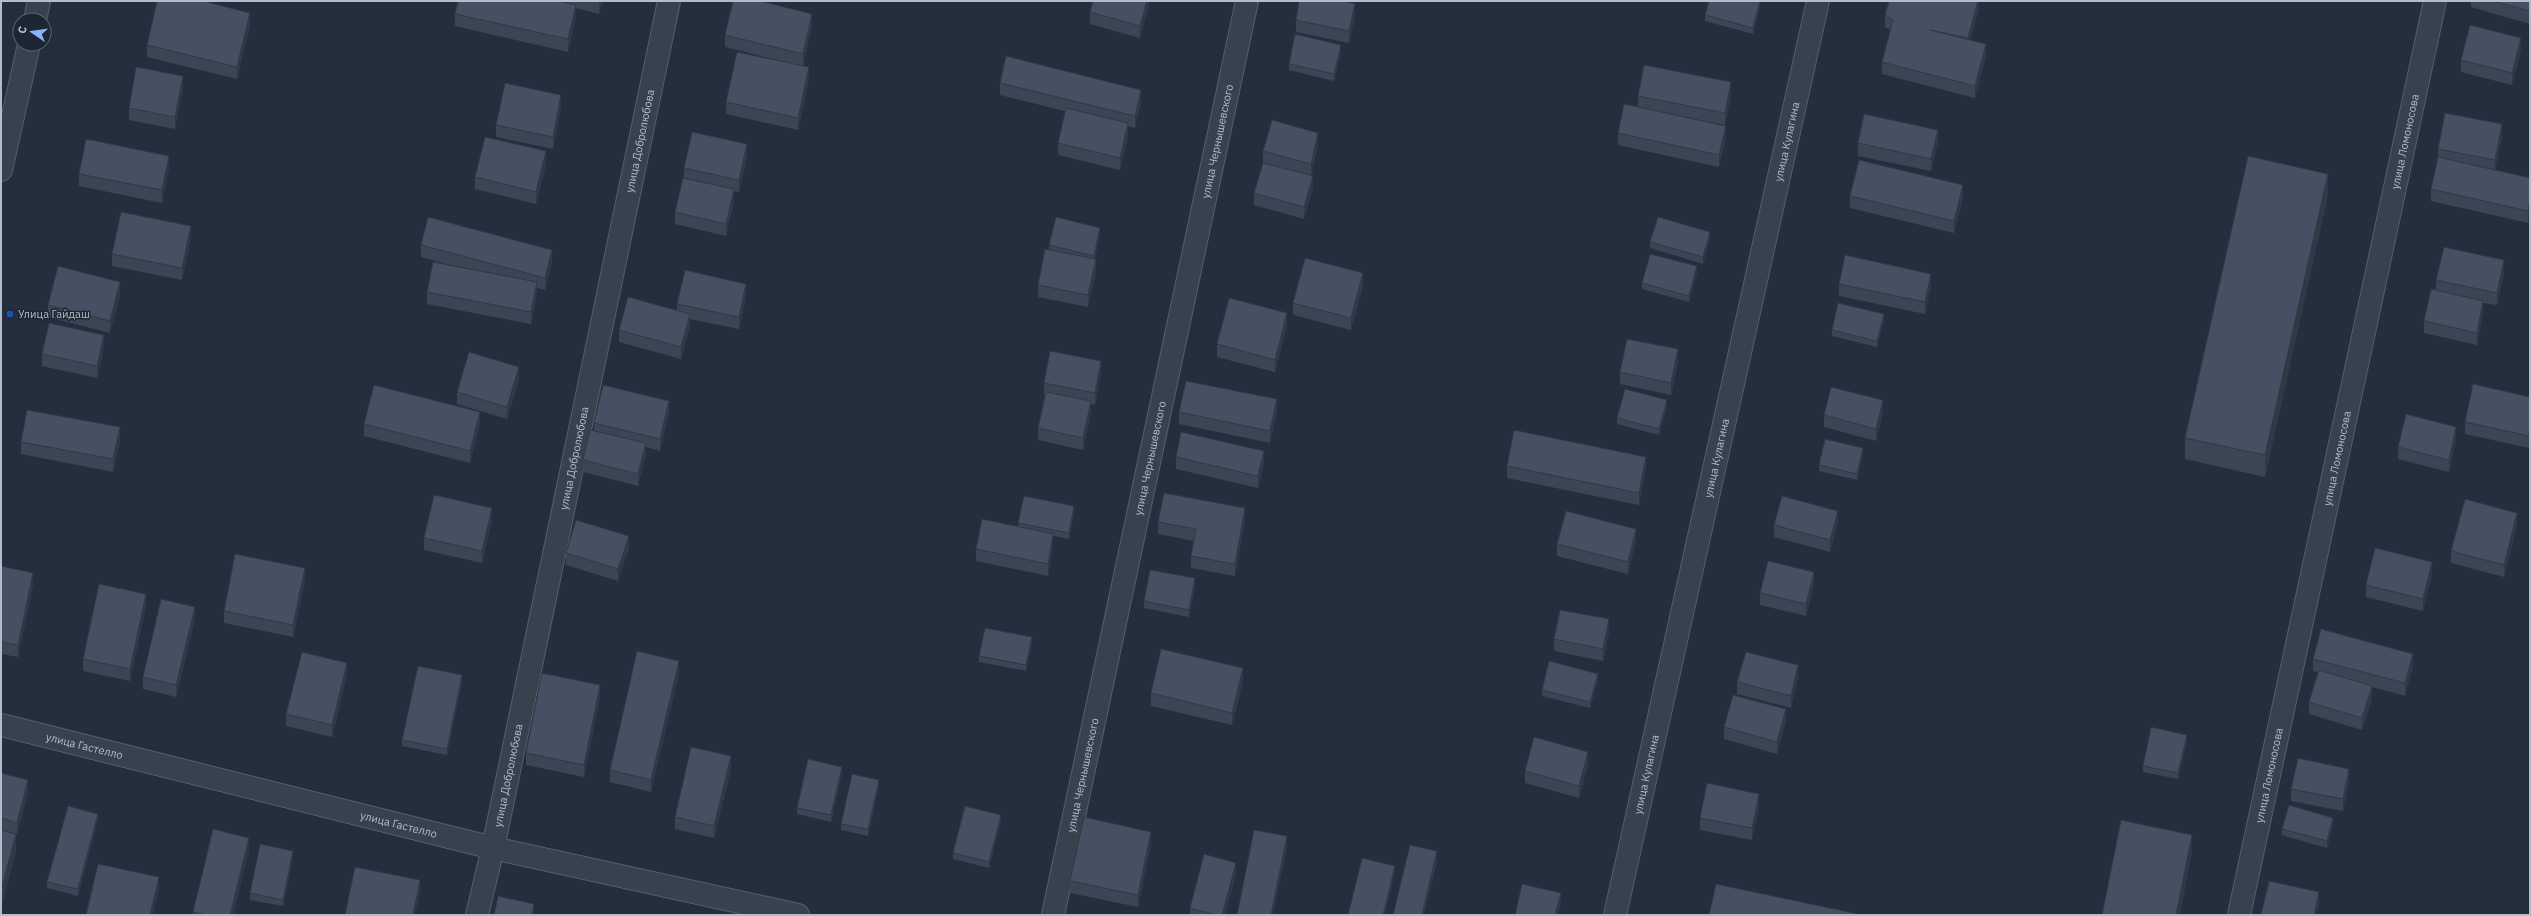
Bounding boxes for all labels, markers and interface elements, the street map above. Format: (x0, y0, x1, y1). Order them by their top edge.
north arrow (12, 12, 52, 52)
text: С (15, 25, 30, 35)
street label: улица Чернышевского (1198, 83, 1236, 200)
street label: улица Добролюбова (622, 88, 657, 194)
street label: улица Ломоносова (2388, 93, 2422, 190)
street label: улица Кулагина (1771, 101, 1802, 183)
place label: Улица Гайдаш (18, 307, 90, 321)
marker: Улица Гайдаш (5, 309, 15, 319)
street label: улица Чернышевского (1131, 400, 1169, 517)
street label: улица Добролюбова (556, 405, 592, 511)
street label: улица Ломоносова (2320, 409, 2354, 507)
street label: улица Кулагина (1701, 417, 1732, 499)
street label: улица Чернышевского (1064, 717, 1102, 834)
street label: улица Добролюбова (491, 722, 526, 828)
street label: улица Ломоносова (2252, 726, 2286, 824)
street label: улица Гастелло (44, 730, 124, 762)
street label: улица Кулагина (1631, 733, 1662, 816)
street label: улица Гастелло (359, 808, 439, 841)

